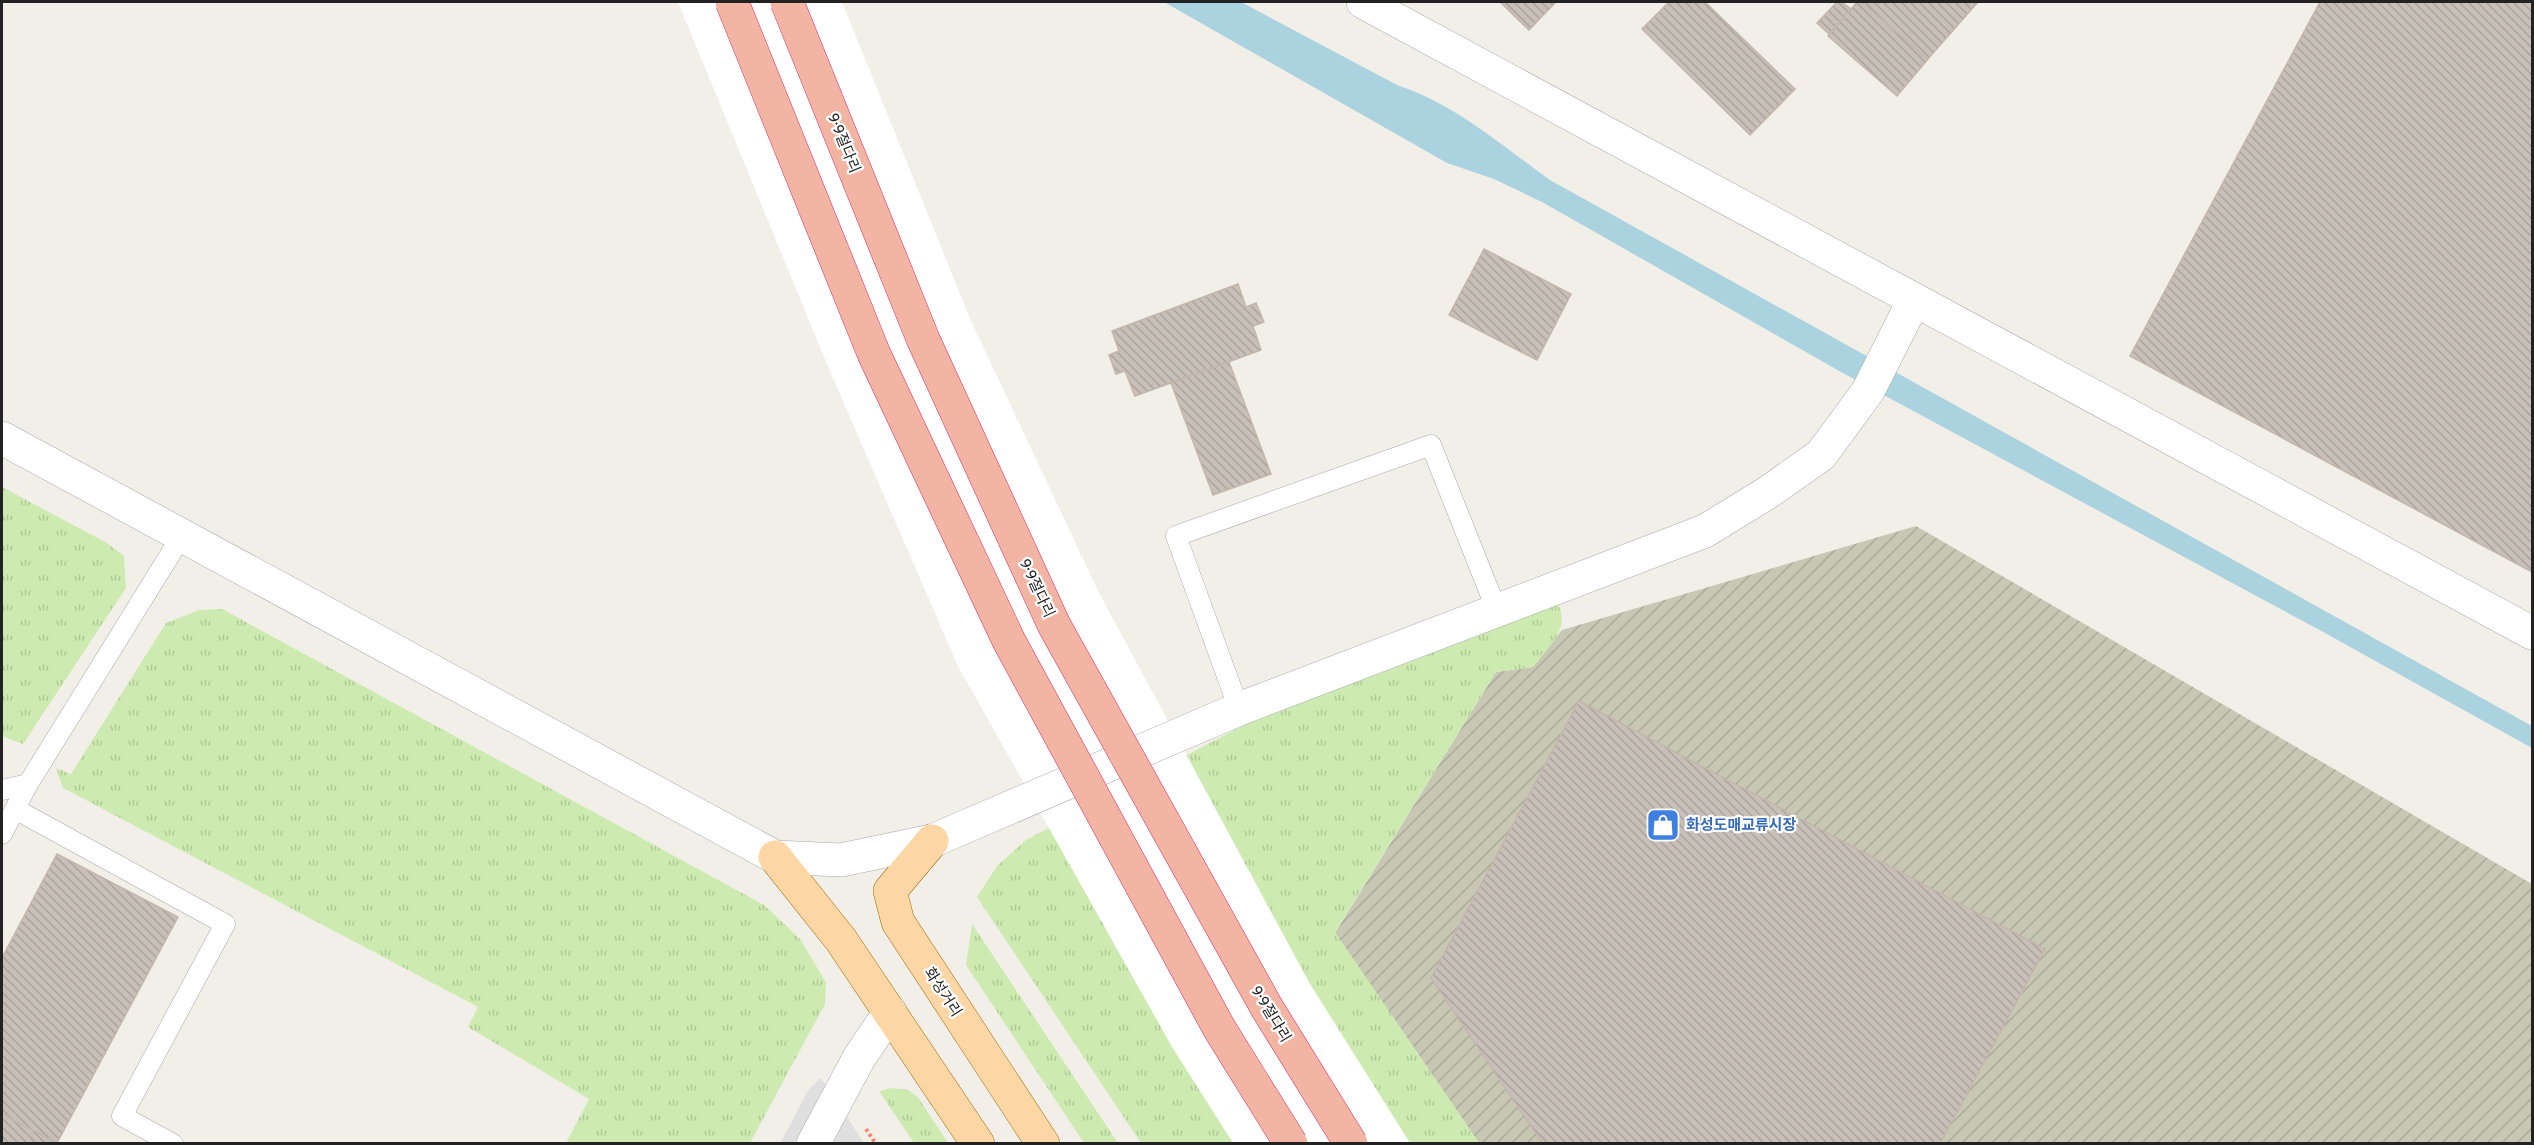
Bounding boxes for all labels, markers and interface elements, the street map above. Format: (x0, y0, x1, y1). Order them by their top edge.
street label: 9·9절다리 (822, 111, 863, 176)
street label: 9·9절다리 (1014, 556, 1057, 621)
shop icon: 화성도매교류시장 (1645, 807, 1681, 843)
place label: 화성도매교류시장 (1686, 817, 1797, 836)
street label: 화성거리 (919, 964, 965, 1021)
street label: 9·9절다리 (1245, 983, 1294, 1047)

